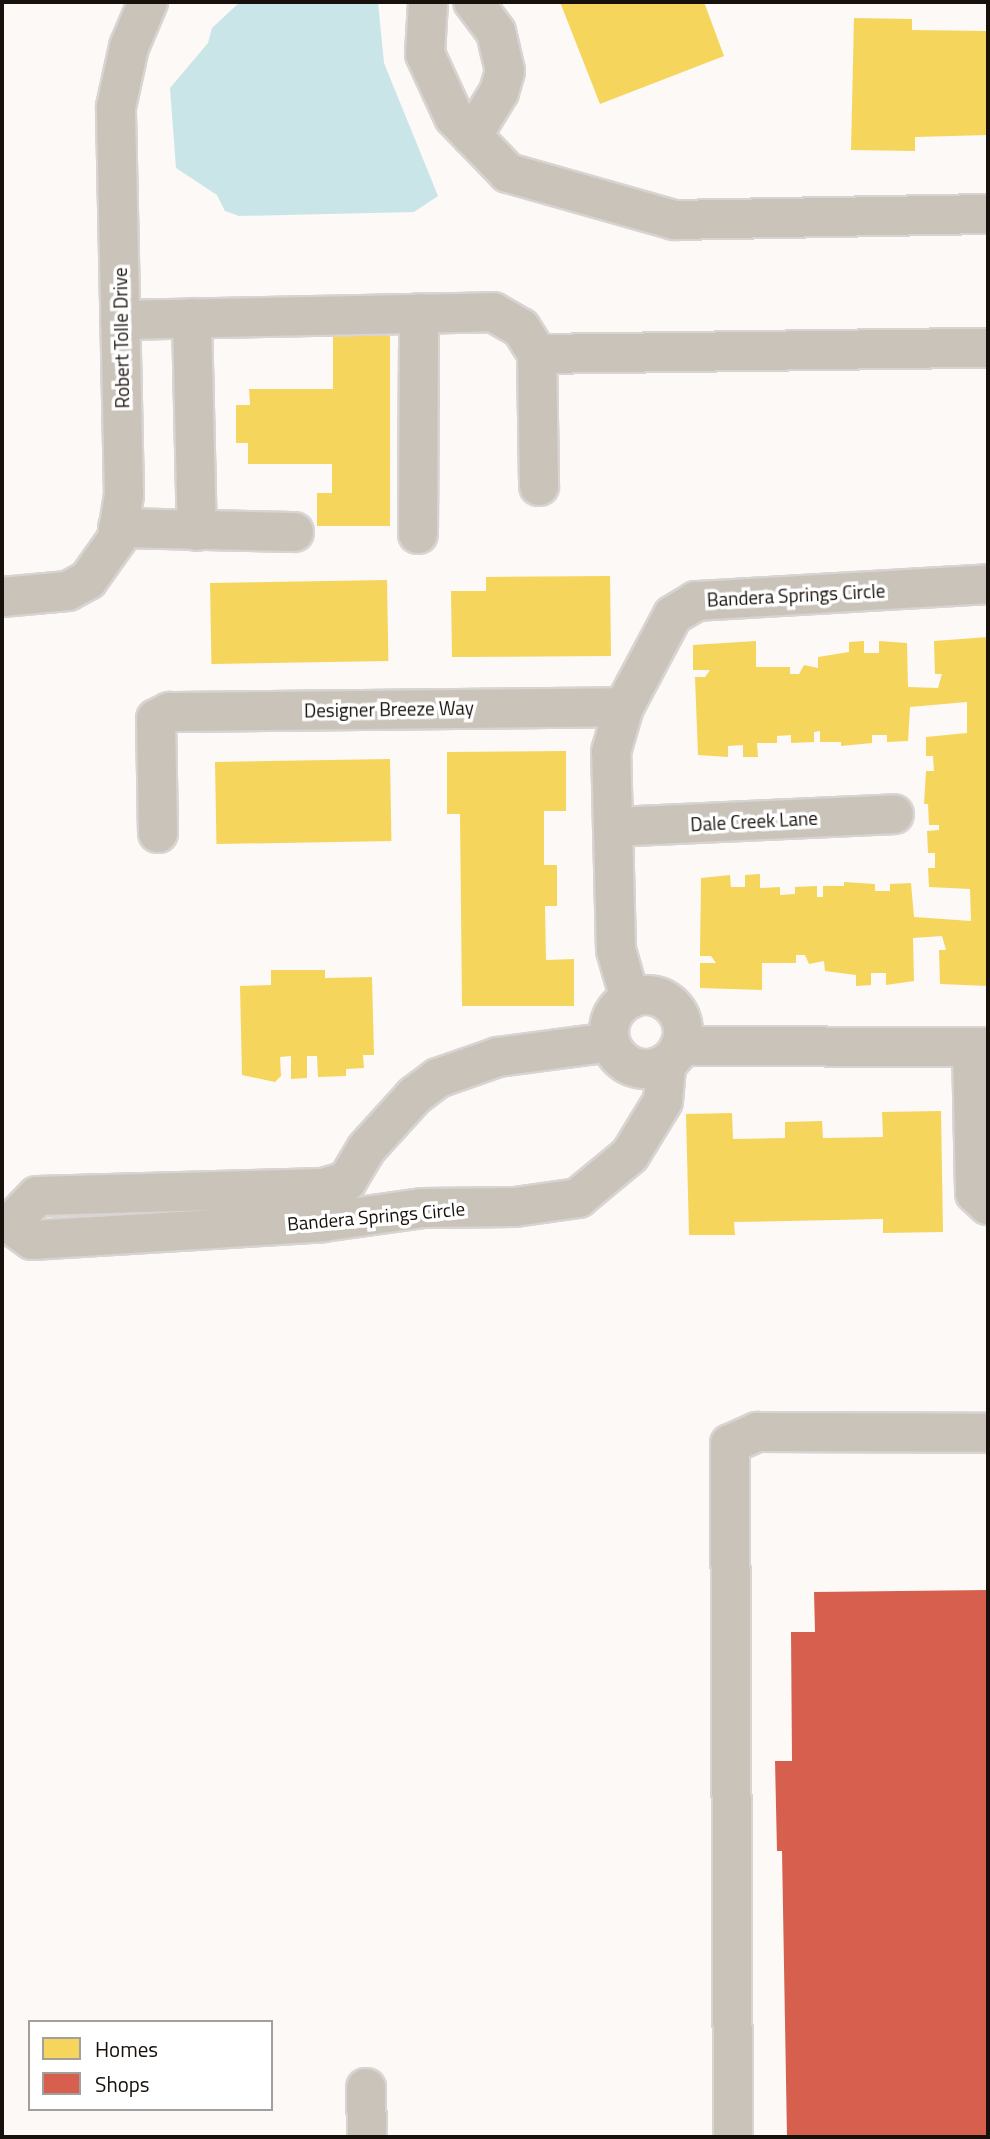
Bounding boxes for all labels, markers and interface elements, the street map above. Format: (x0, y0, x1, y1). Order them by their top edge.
street label: Robert Tolle Drive (108, 267, 134, 409)
street label: Bandera Springs Circle (706, 579, 886, 611)
street label: Designer Breeze Way (304, 696, 474, 722)
street label: Dale Creek Lane (690, 806, 818, 836)
street label: Bandera Springs Circle (286, 1197, 466, 1235)
legend (28, 2020, 273, 2111)
text: Homes (95, 2033, 158, 2065)
text: Shops (95, 2068, 150, 2100)

